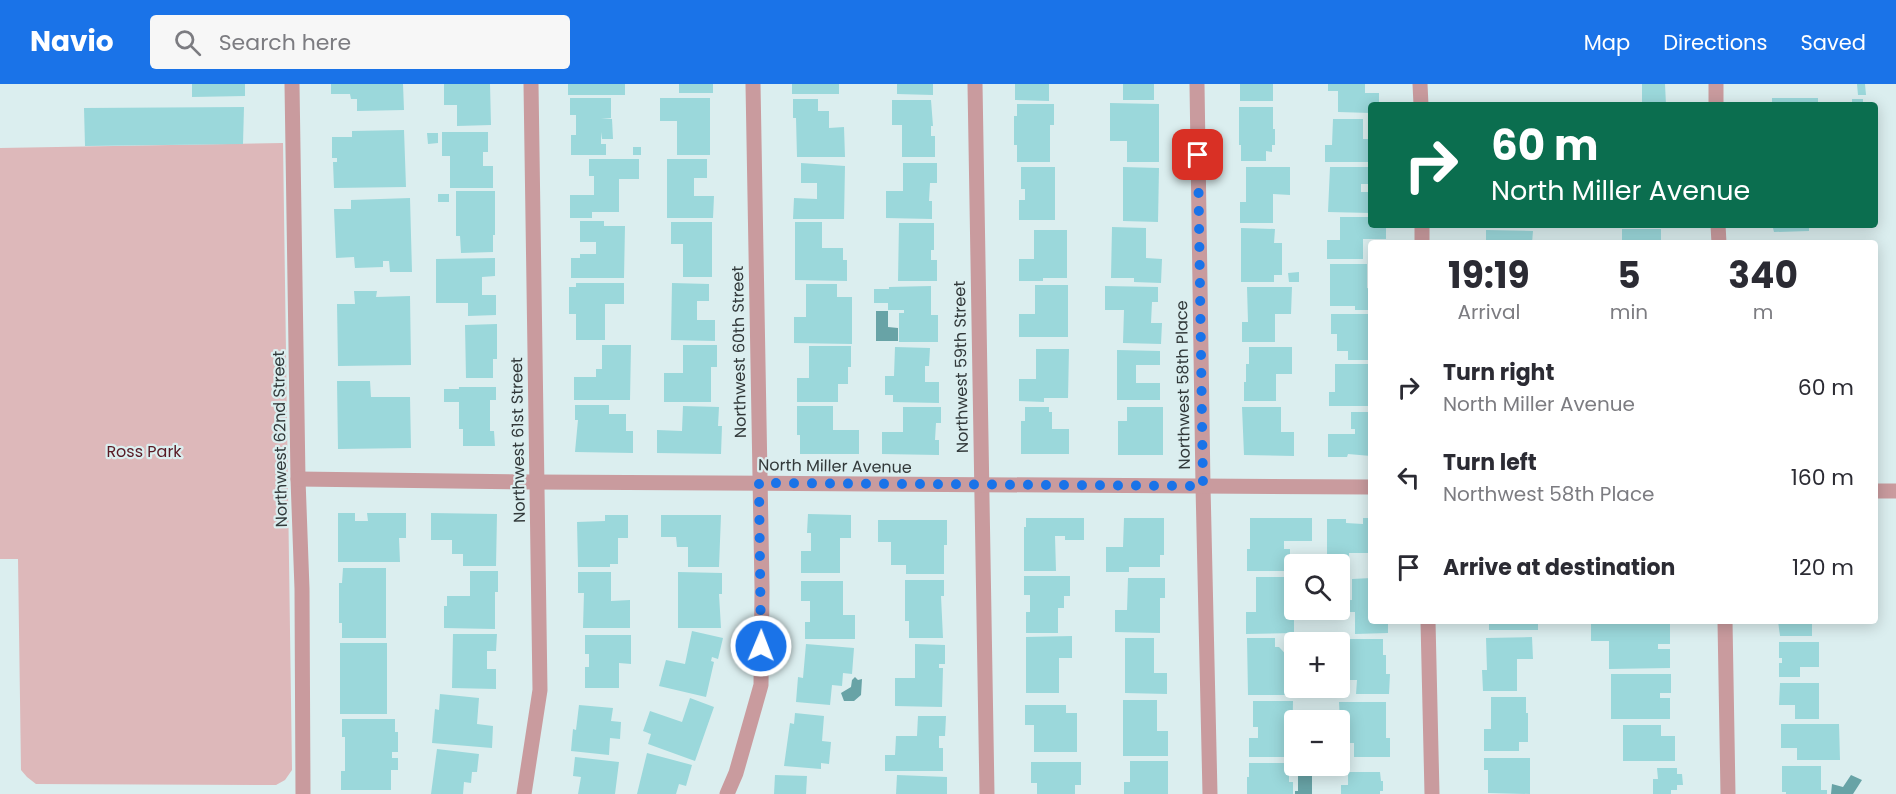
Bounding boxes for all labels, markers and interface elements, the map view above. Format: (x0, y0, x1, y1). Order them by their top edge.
search box (150, 15, 570, 69)
text: Navio (30, 22, 114, 61)
icon: search (171, 26, 204, 59)
text: Search here (219, 27, 351, 58)
text: Map (1584, 28, 1630, 57)
text: Directions (1663, 28, 1767, 57)
text: Saved (1800, 28, 1866, 57)
text: 60 m (1491, 116, 1599, 175)
icon: right (1392, 126, 1470, 204)
pin (1172, 129, 1223, 180)
icon: arrive (1181, 138, 1214, 171)
text: North Miller Avenue (1491, 172, 1750, 209)
text: 19:19 (1448, 250, 1530, 301)
text: 5 (1617, 250, 1641, 301)
text: 340 (1728, 250, 1798, 301)
street label: Northwest 60th Street (726, 265, 752, 438)
street label: Northwest 59th Street (948, 280, 974, 453)
text: Arrival (1457, 298, 1520, 326)
text: min (1610, 298, 1648, 326)
text: m (1753, 298, 1773, 326)
street label: Northwest 58th Place (1170, 300, 1196, 470)
street label: Northwest 62nd Street (267, 350, 293, 527)
street label: Northwest 61st Street (505, 357, 531, 523)
text: Turn right (1443, 357, 1554, 388)
icon: right (1392, 371, 1425, 404)
text: 60 m (1798, 372, 1854, 403)
text: North Miller Avenue (1443, 390, 1635, 418)
park label: Ross Park (106, 440, 182, 463)
text: Turn left (1443, 447, 1537, 478)
street label: North Miller Avenue (758, 453, 912, 479)
icon: left (1392, 461, 1425, 494)
text: 160 m (1791, 462, 1854, 493)
text: Northwest 58th Place (1443, 480, 1654, 508)
icon: arrive (1392, 551, 1425, 584)
text: Arrive at destination (1443, 552, 1675, 583)
text: 120 m (1792, 552, 1854, 583)
map controls (1284, 554, 1350, 776)
button: search (1284, 554, 1350, 620)
position arrow (729, 614, 793, 678)
button: + (1284, 632, 1350, 698)
button: − (1284, 710, 1350, 776)

